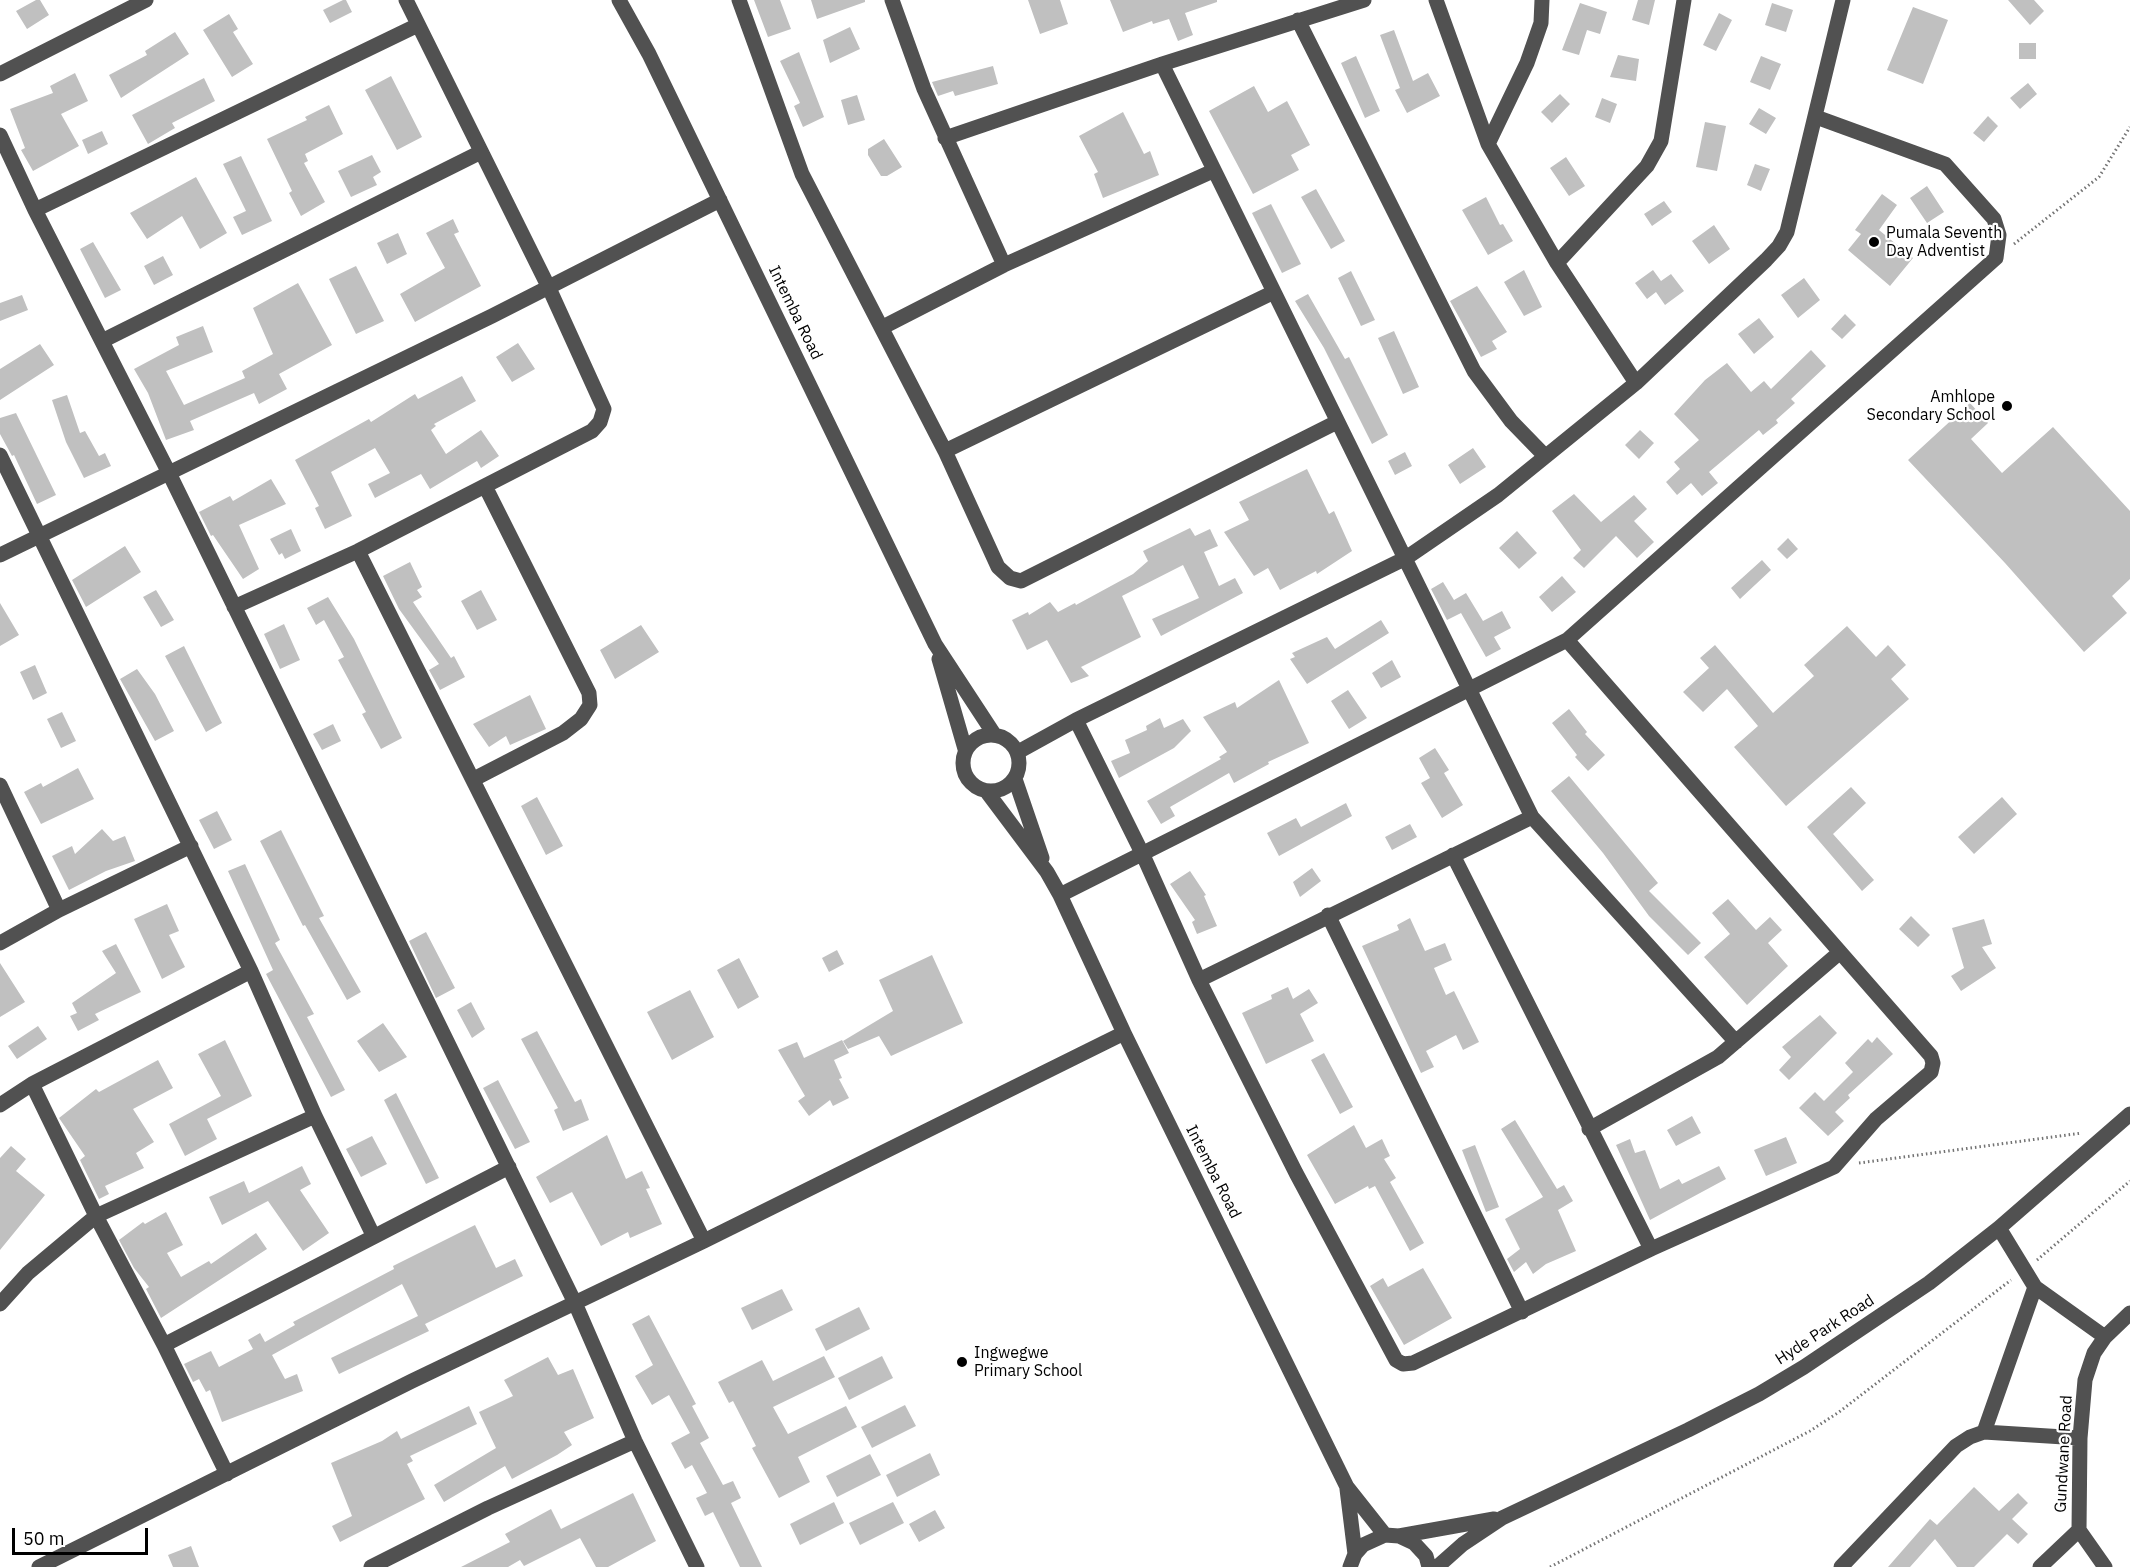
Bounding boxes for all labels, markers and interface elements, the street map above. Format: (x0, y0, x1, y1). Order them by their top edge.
place label: Pumala Seventh Day Adventist (1886, 223, 2002, 261)
marker: Pumala Seventh Day Adventist (1867, 235, 1881, 249)
street label: Intemba Road (764, 263, 826, 363)
place label: Amhlope Secondary School (1867, 387, 1995, 425)
marker: Amhlope Secondary School (2000, 399, 2014, 413)
street label: Intemba Road (1181, 1122, 1245, 1222)
street label: Hyde Park Road (1772, 1291, 1878, 1369)
place label: Ingwegwe Primary School (974, 1343, 1082, 1381)
marker: Ingwegwe Primary School (955, 1355, 969, 1369)
street label: Gundwane Road (2051, 1395, 2077, 1513)
scale bar (15, 1516, 152, 1554)
text: 50 m (23, 1527, 65, 1550)

